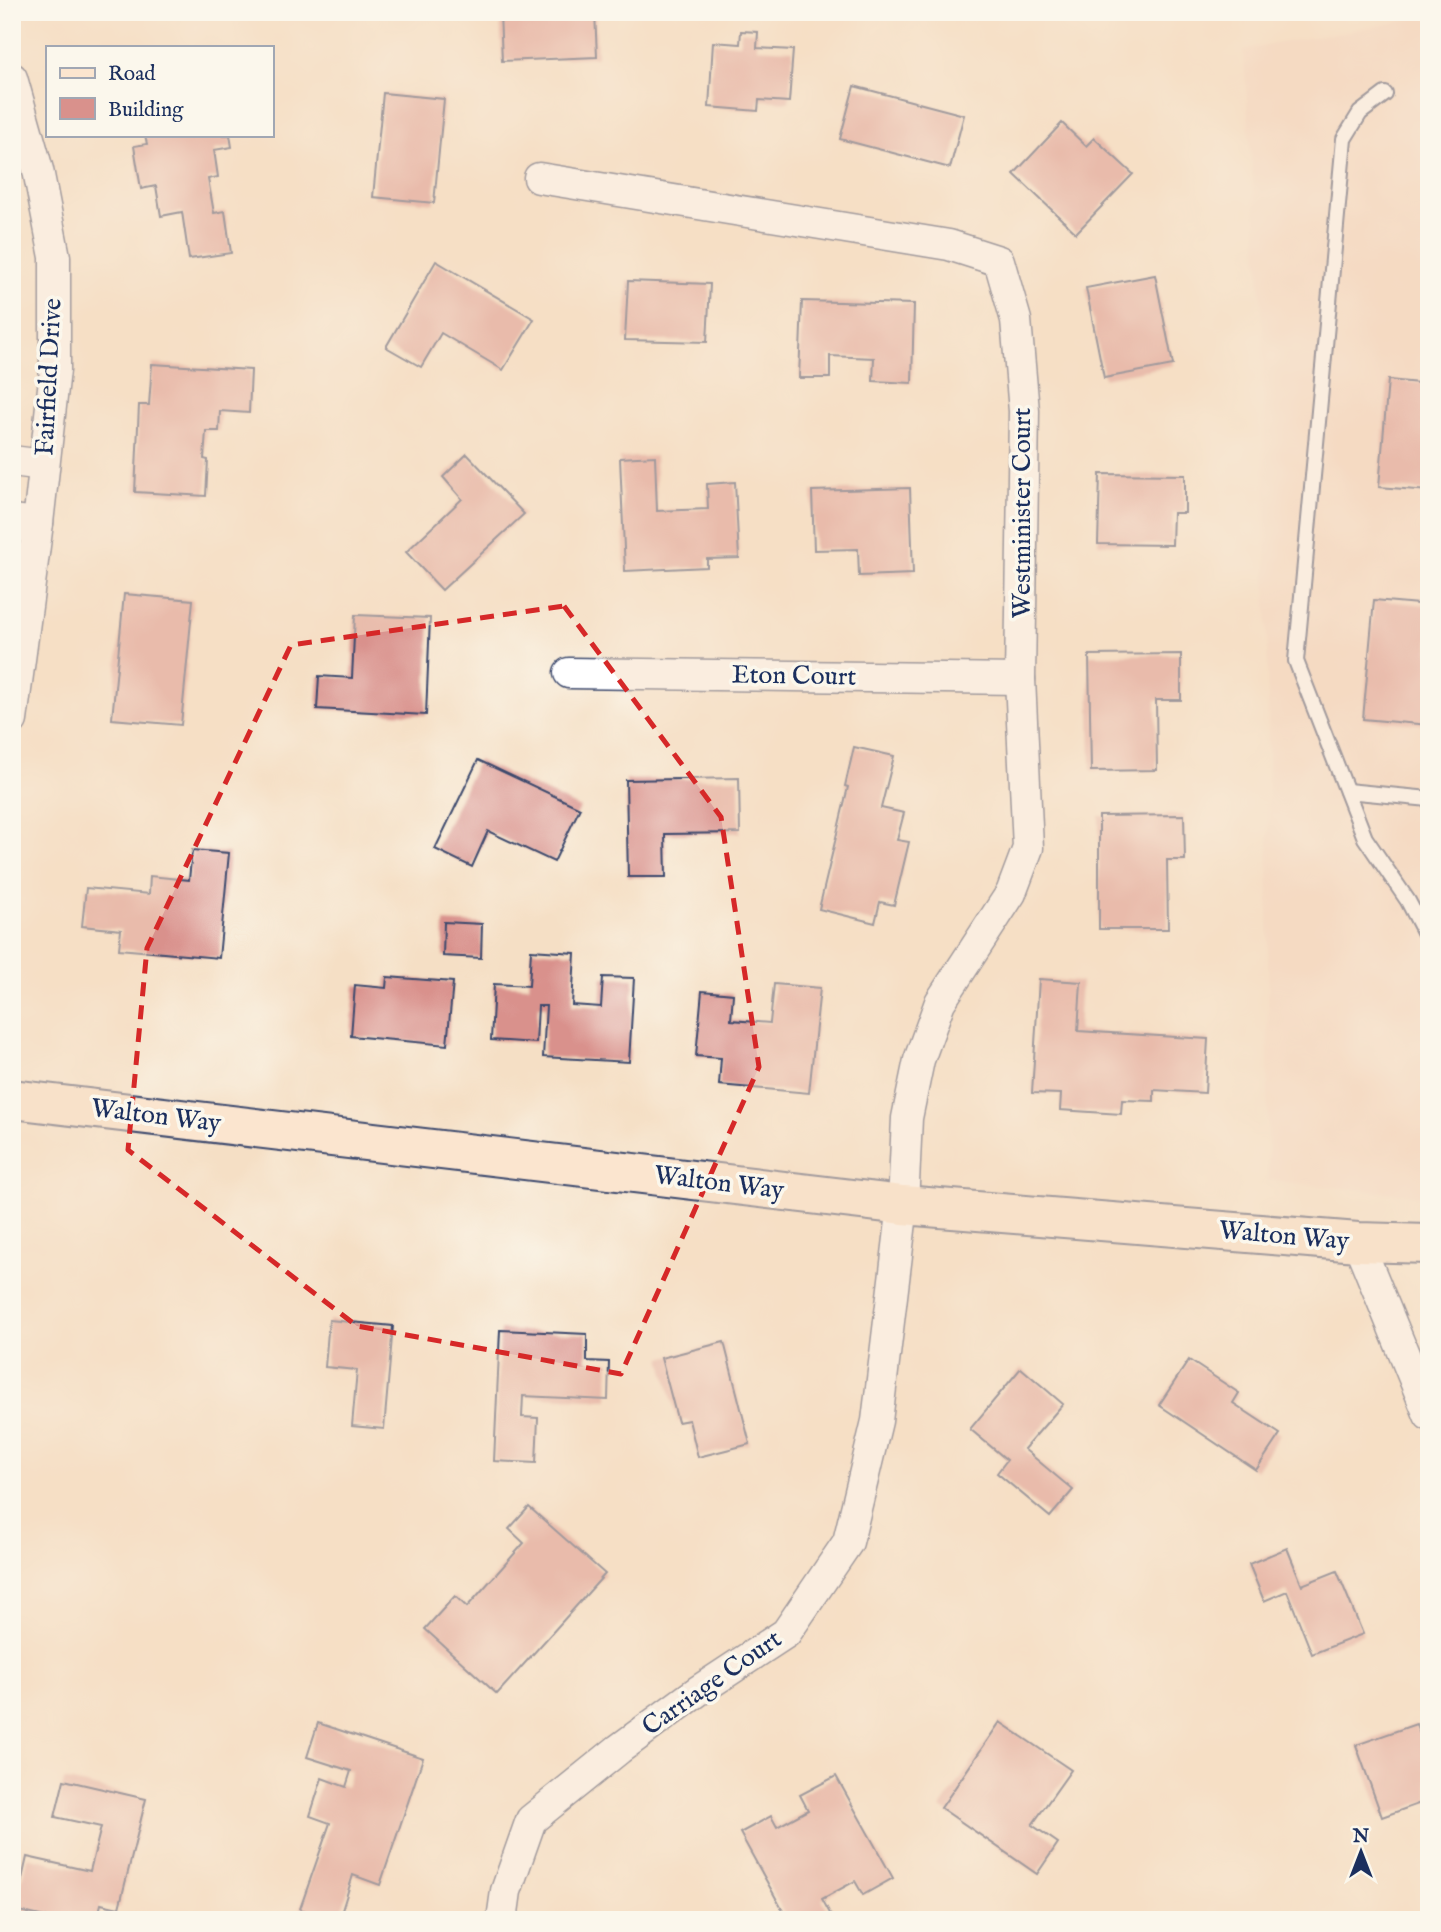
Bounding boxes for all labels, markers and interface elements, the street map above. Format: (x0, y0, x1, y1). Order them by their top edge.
legend (46, 46, 273, 136)
text: Road (108, 61, 156, 88)
text: Building (108, 97, 184, 124)
street label: Fairfield Drive (28, 297, 70, 457)
street label: Westminister Court (1006, 407, 1039, 619)
street label: Eton Court (731, 658, 857, 694)
street label: Walton Way (89, 1092, 223, 1140)
street label: Walton Way (652, 1159, 786, 1207)
street label: Walton Way (1217, 1214, 1351, 1258)
street label: Carriage Court (636, 1623, 788, 1743)
north arrow (1326, 1816, 1396, 1886)
text: N (1352, 1825, 1370, 1849)

